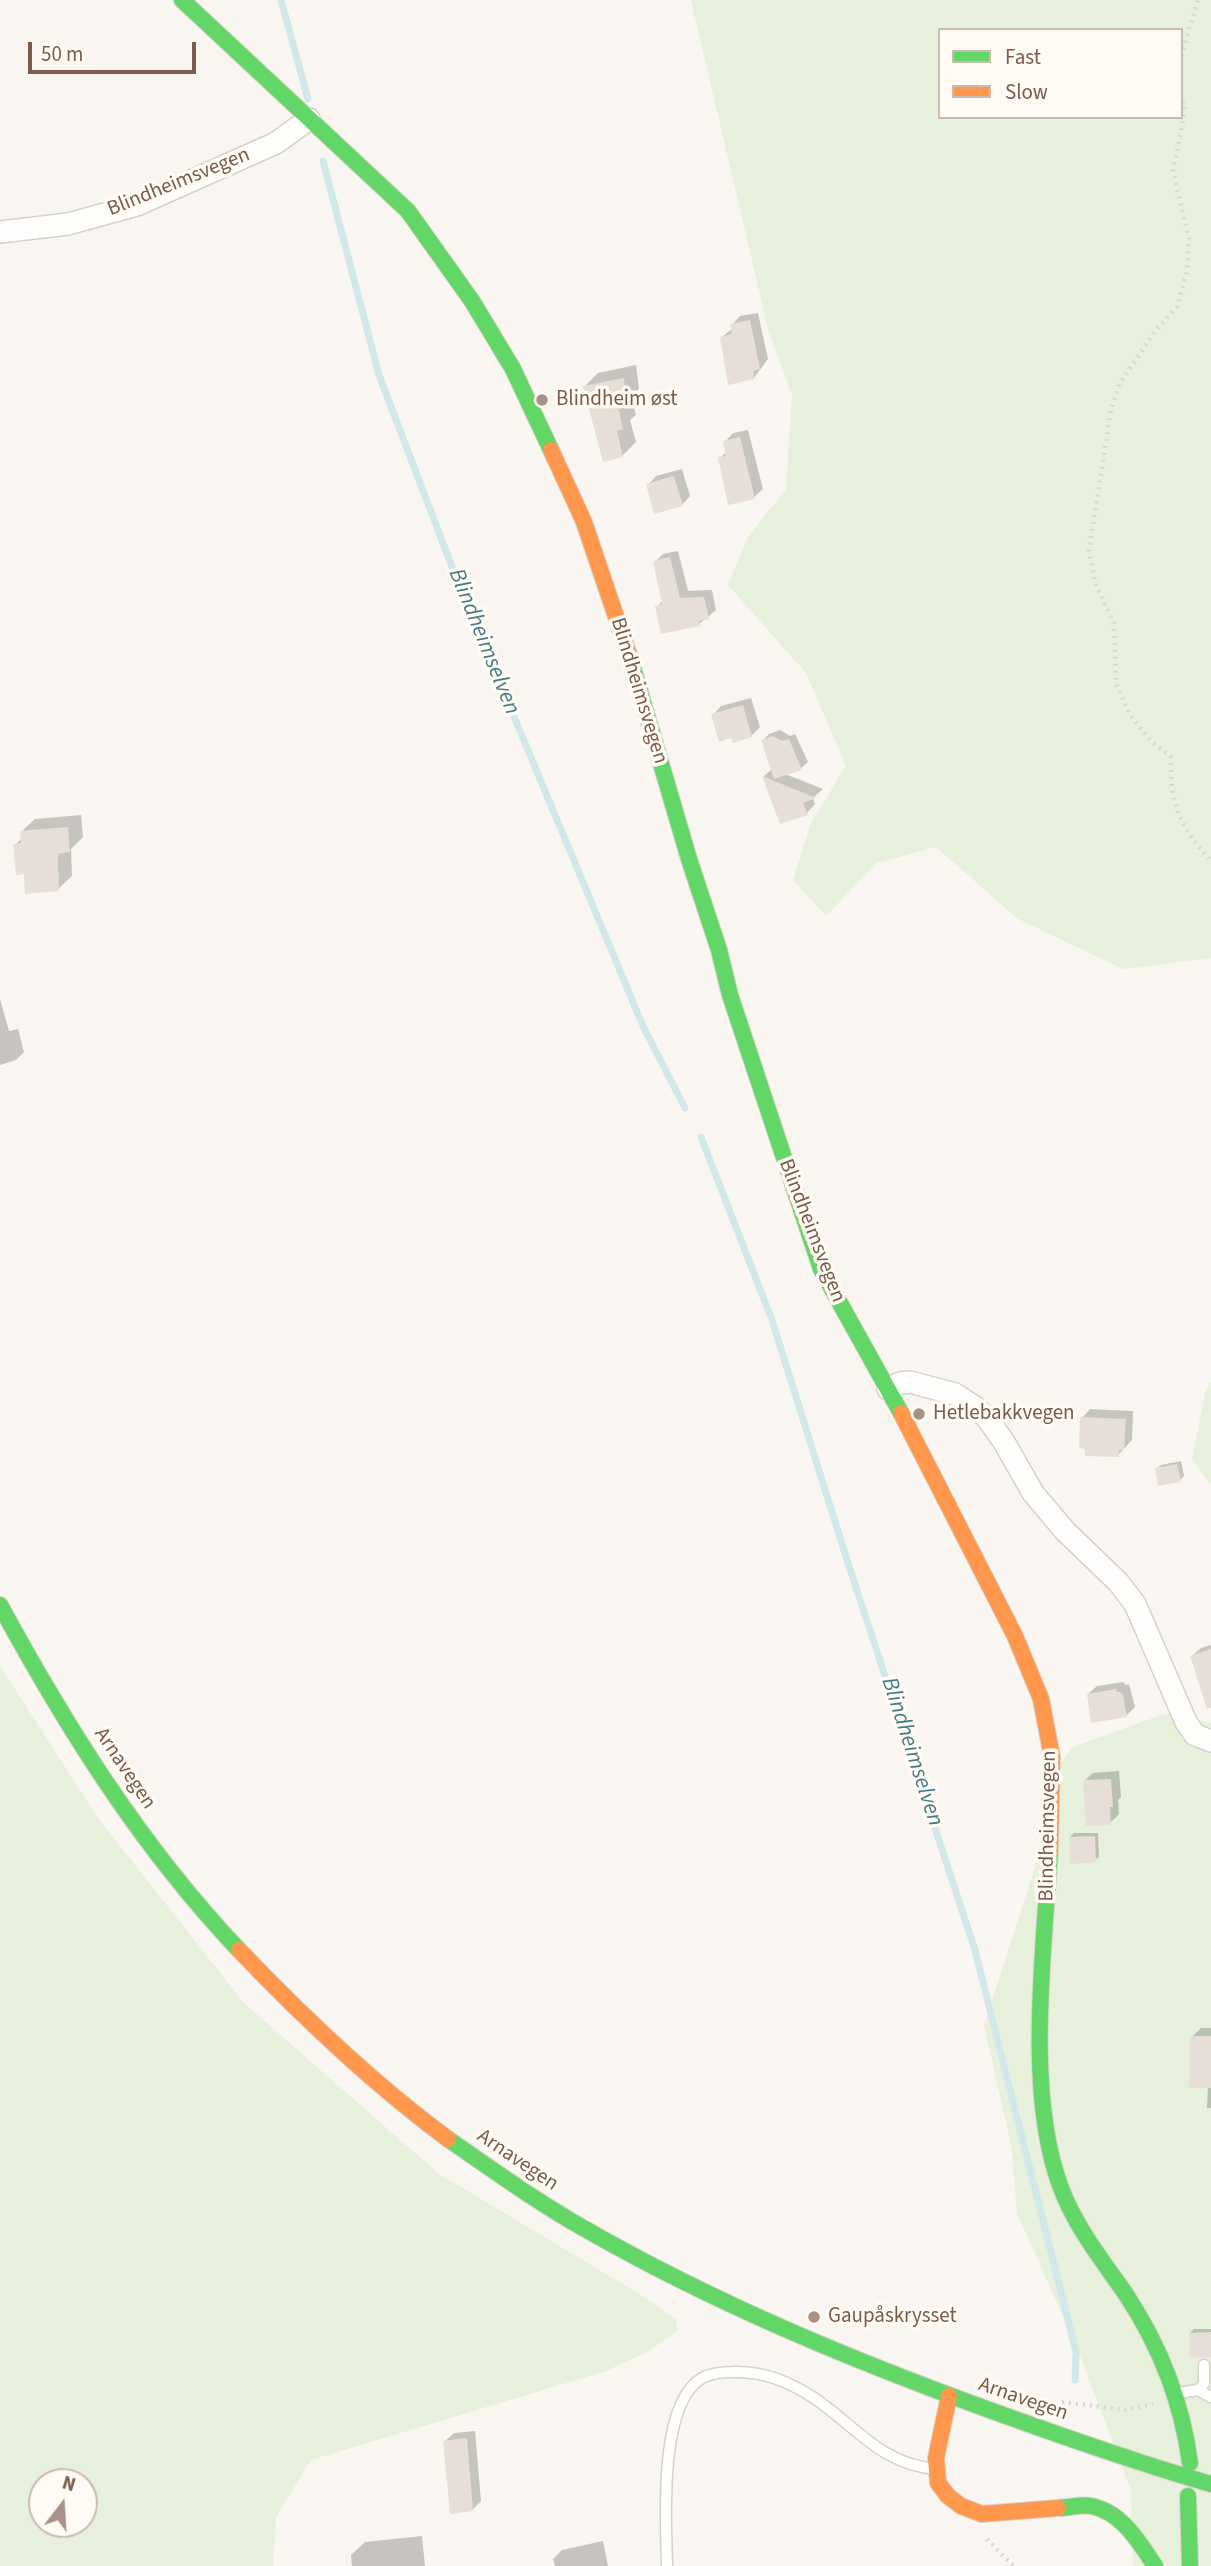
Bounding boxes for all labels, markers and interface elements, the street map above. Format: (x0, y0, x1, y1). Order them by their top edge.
scale bar (32, 28, 200, 72)
legend (938, 28, 1183, 119)
text: 50 m (41, 39, 83, 69)
text: Fast (1005, 42, 1041, 72)
text: Slow (1005, 77, 1048, 107)
street label: Blindheimsvegen (104, 143, 254, 223)
place label: Blindheim øst (556, 387, 677, 413)
marker: Blindheim øst (534, 392, 550, 408)
water label: Blindheimselven (441, 565, 525, 719)
street label: Blindheimsvegen (604, 615, 672, 767)
street label: Blindheimsvegen (772, 1156, 850, 1306)
place label: Hetlebakkvegen (933, 1401, 1075, 1427)
marker: Hetlebakkvegen (911, 1406, 927, 1422)
water label: Blindheimselven (874, 1674, 948, 1830)
street label: Arnavegen (88, 1723, 160, 1815)
street label: Blindheimsvegen (1035, 1750, 1063, 1902)
street label: Arnavegen (471, 2125, 563, 2197)
place label: Gaupåskrysset (828, 2304, 957, 2330)
marker: Gaupåskrysset (806, 2309, 822, 2325)
street label: Arnavegen (975, 2373, 1071, 2427)
north arrow (28, 2468, 98, 2538)
text: N (59, 2470, 79, 2499)

